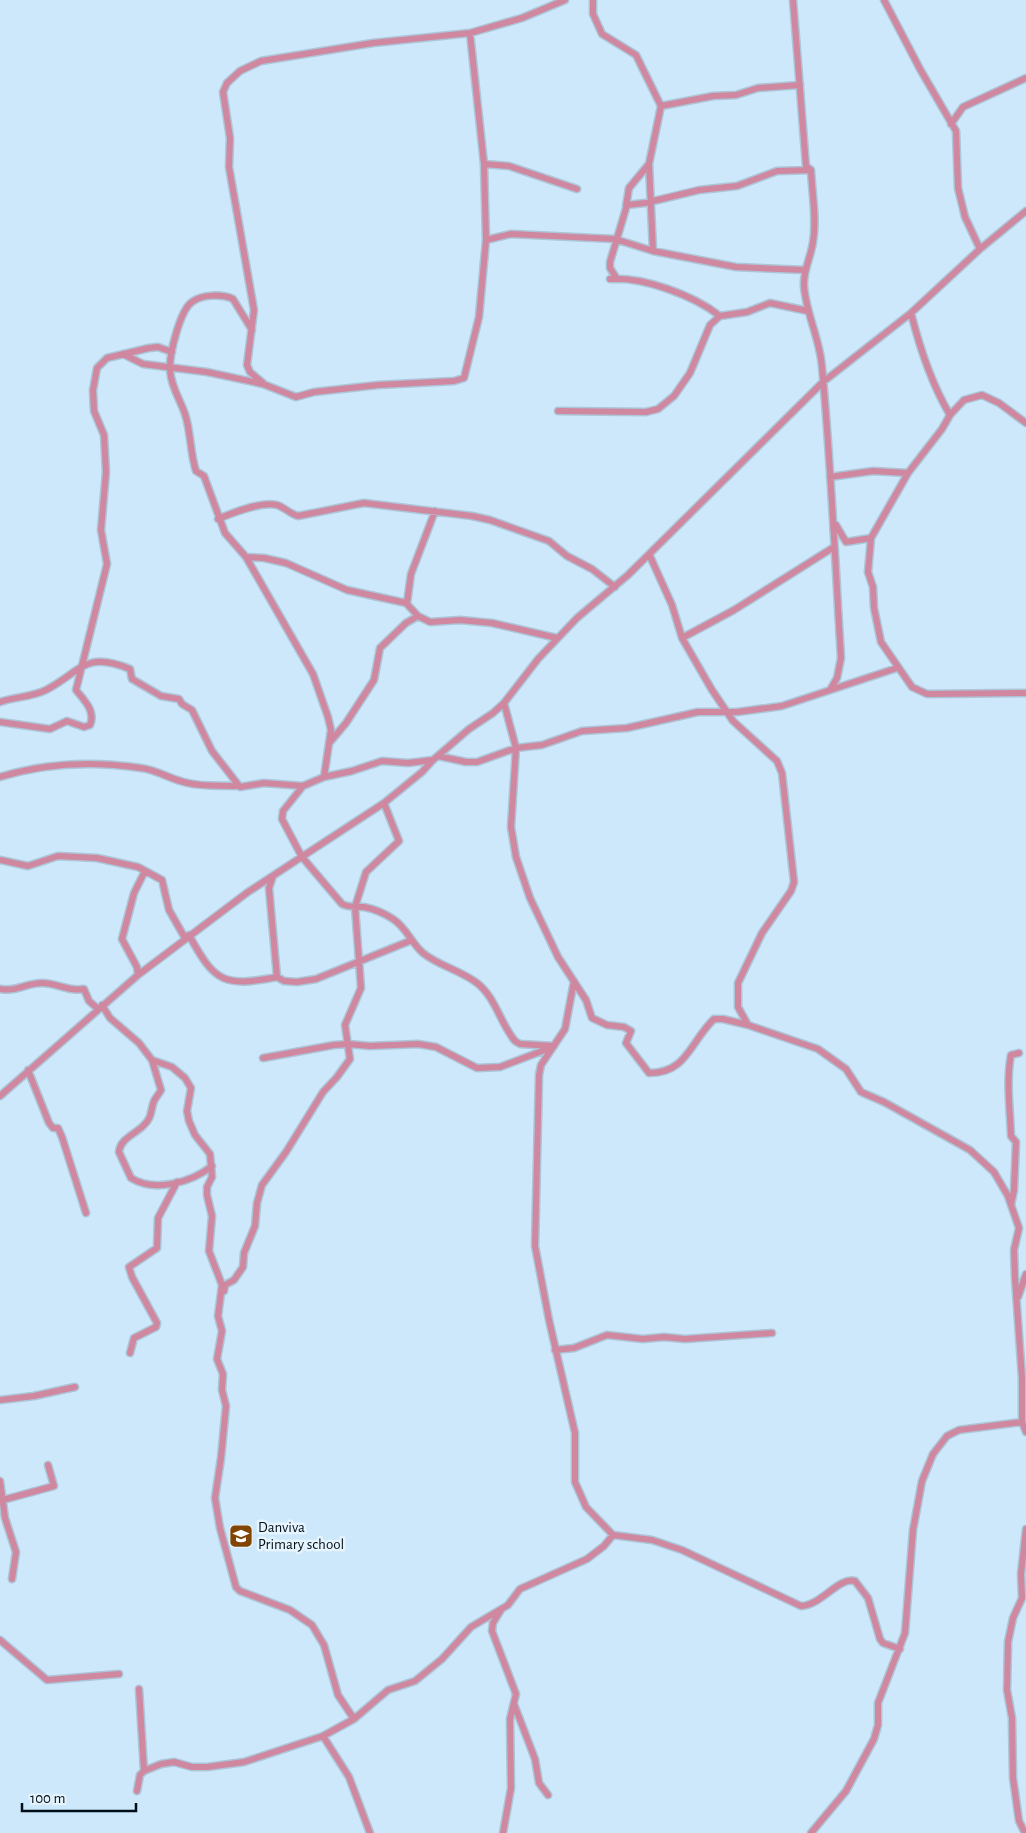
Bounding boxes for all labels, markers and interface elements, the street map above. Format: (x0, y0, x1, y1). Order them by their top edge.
place label: Danviva Primary school (258, 1520, 344, 1552)
school or university icon: Danviva Primary school (228, 1523, 254, 1549)
scale bar (22, 1780, 136, 1812)
text: 100 m (30, 1791, 65, 1806)

